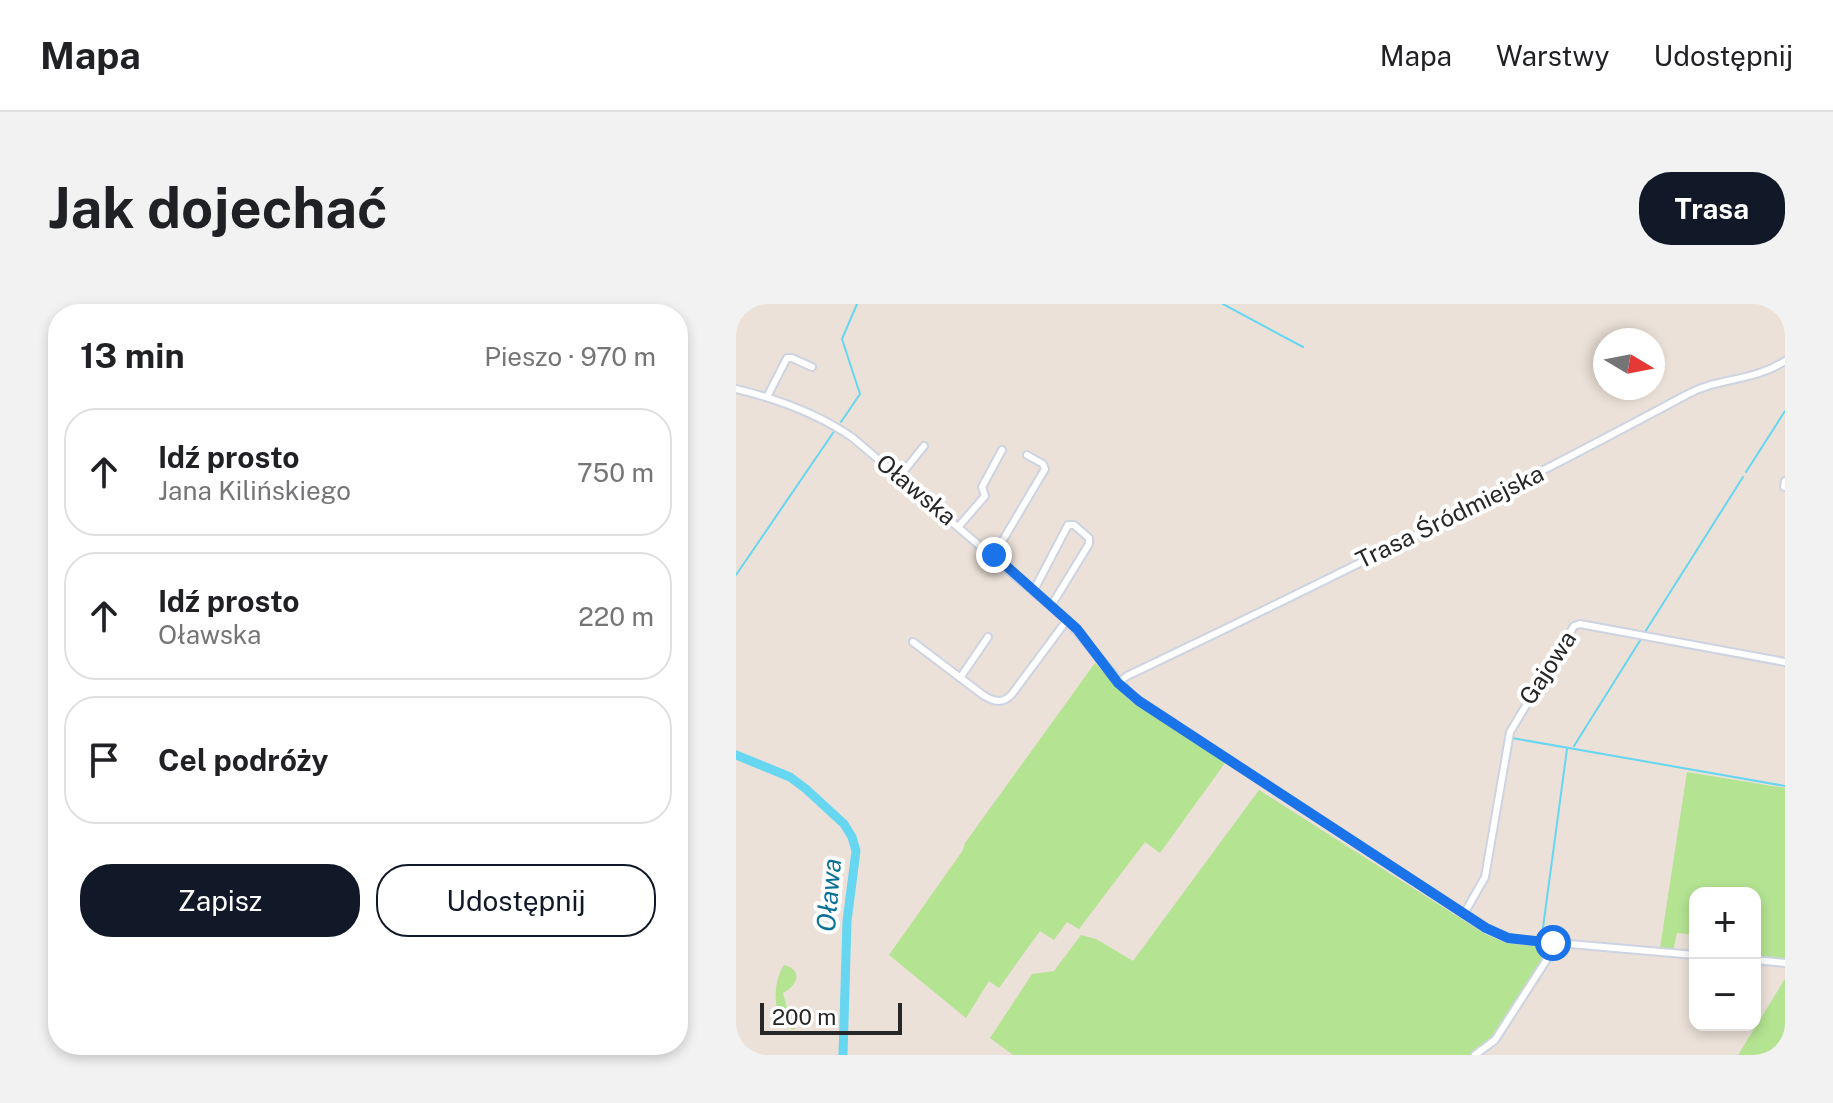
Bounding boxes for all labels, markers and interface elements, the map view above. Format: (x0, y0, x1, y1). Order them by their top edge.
text: Mapa (40, 33, 141, 78)
text: Mapa (1380, 39, 1452, 72)
text: Warstwy (1496, 39, 1610, 72)
text: Udostępnij (1654, 39, 1793, 72)
button: Trasa (1639, 172, 1785, 245)
text: Jak dojechać (48, 175, 388, 241)
north arrow (1593, 328, 1665, 400)
text: 13 min (80, 336, 185, 376)
text: Pieszo · 970 m (484, 341, 656, 372)
text: Idź prosto (158, 439, 299, 475)
street label: Oławska (871, 448, 962, 531)
icon: ahead (82, 450, 126, 494)
text: 750 m (577, 457, 654, 488)
street label: Trasa Śródmiejska (1351, 459, 1548, 574)
text: Jana Kilińskiego (158, 475, 351, 506)
route end (976, 537, 1012, 573)
text: Idź prosto (158, 583, 299, 619)
icon: ahead (82, 594, 126, 638)
text: 220 m (578, 601, 654, 632)
text: Oławska (158, 619, 261, 650)
street label: Gajowa (1513, 625, 1581, 710)
icon: arrive (82, 738, 126, 782)
text: Cel podróży (158, 742, 328, 778)
water label: Oława (810, 857, 847, 933)
button: Zapisz (80, 864, 360, 937)
button: Udostępnij (376, 864, 656, 937)
map controls (1689, 887, 1761, 1031)
button: + (1689, 887, 1761, 959)
route start (1535, 925, 1571, 961)
button: − (1689, 959, 1761, 1031)
scale bar (760, 999, 902, 1035)
text: 200 m (772, 1004, 836, 1030)

